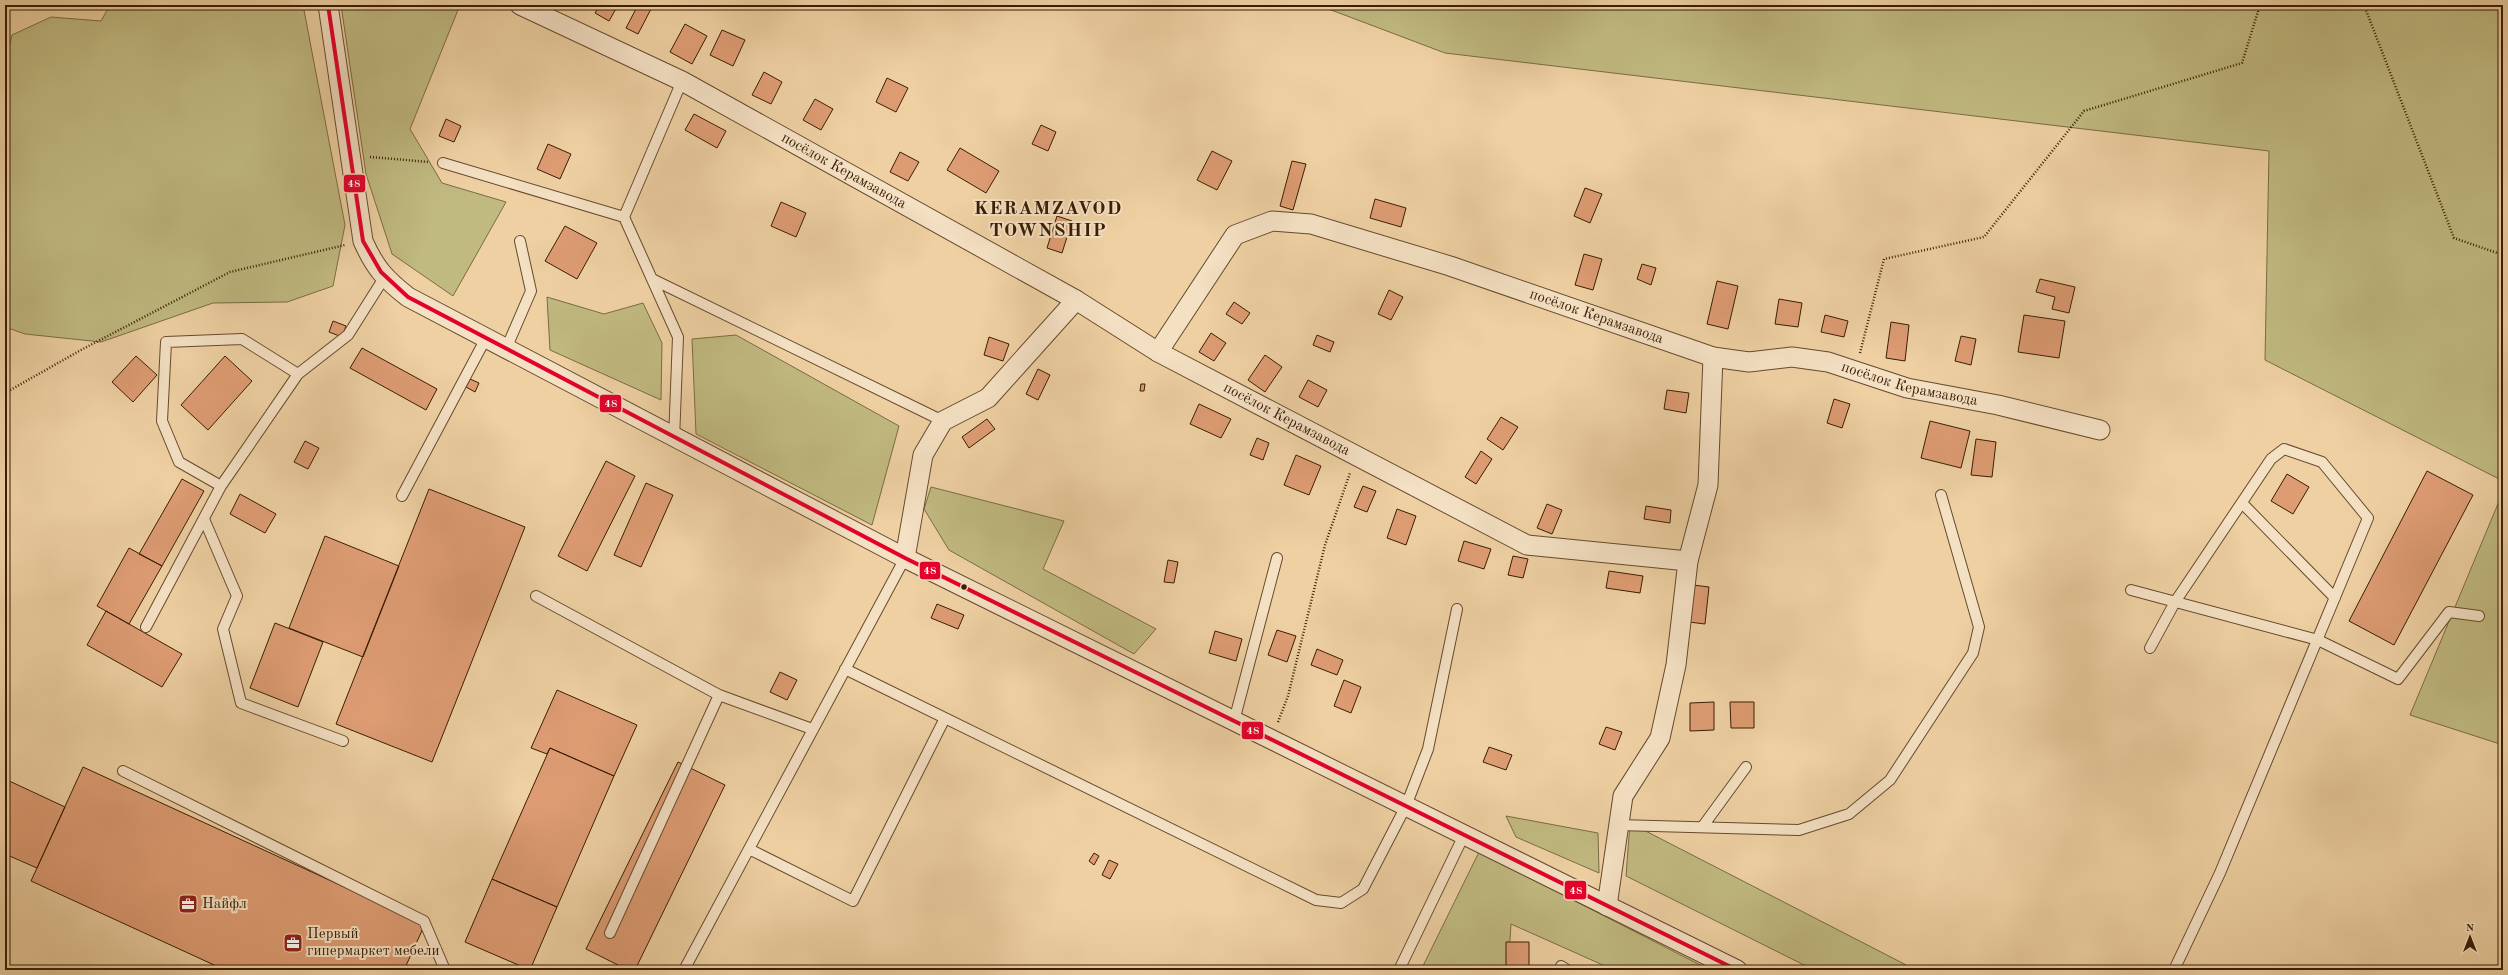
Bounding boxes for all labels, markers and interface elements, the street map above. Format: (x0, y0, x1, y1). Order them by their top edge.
street label: посёлок Керамзавода (779, 130, 909, 212)
line badge: 48 (343, 174, 366, 193)
text: 48 (348, 179, 360, 190)
district label: KERAMZAVOD TOWNSHIP (974, 200, 1122, 241)
street label: посёлок Керамзавода (1528, 287, 1666, 347)
street label: посёлок Керамзавода (1839, 359, 1980, 409)
street label: посёлок Керамзавода (1221, 380, 1353, 459)
line badge: 48 (599, 394, 622, 413)
text: 48 (605, 399, 617, 410)
line badge: 48 (919, 561, 941, 580)
text: 48 (924, 566, 936, 577)
unlabelled marker (959, 582, 969, 592)
line badge: 48 (1241, 721, 1264, 740)
text: 48 (1247, 726, 1259, 737)
line badge: 48 (1564, 880, 1587, 900)
text: 48 (1570, 886, 1582, 897)
office icon: Найфл (177, 893, 199, 915)
place label: Найфл (202, 897, 247, 912)
north arrow (2450, 917, 2490, 957)
text: N (2466, 923, 2475, 934)
place label: Первый гипермаркет мебели (307, 927, 440, 959)
office icon: Первый гипермаркет мебели (282, 932, 304, 954)

